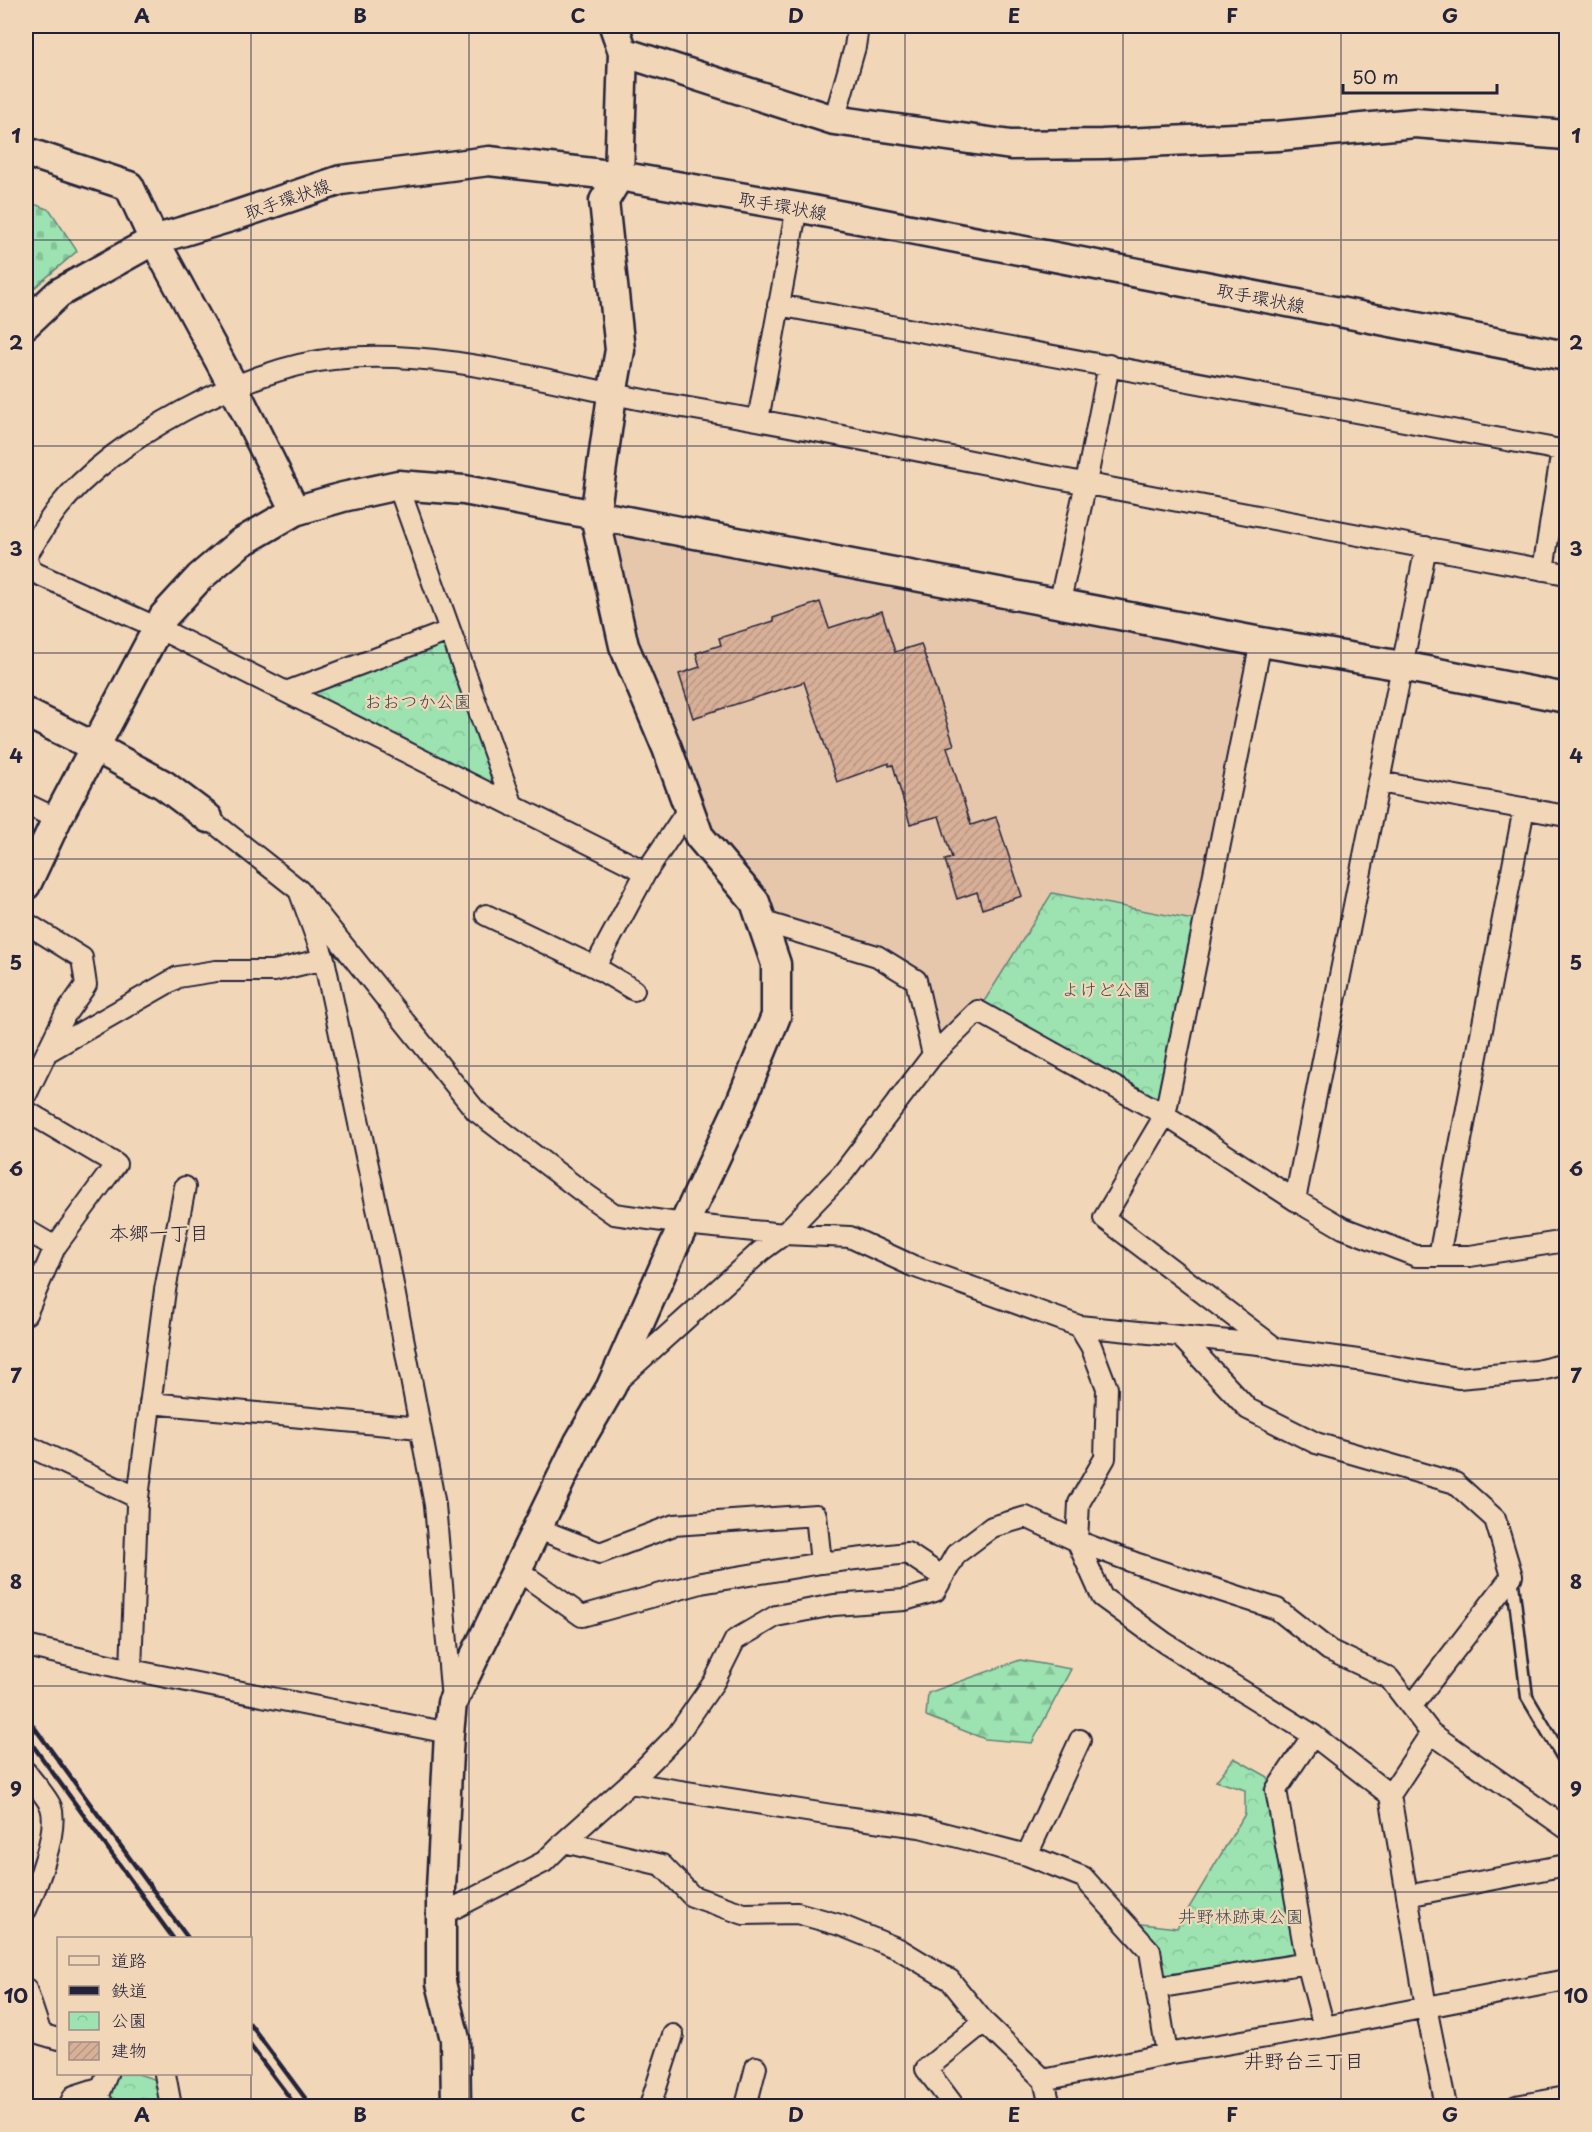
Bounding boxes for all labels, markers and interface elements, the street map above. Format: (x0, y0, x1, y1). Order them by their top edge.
text: A (134, 0, 150, 30)
text: B (353, 0, 367, 30)
text: C (570, 0, 586, 30)
text: D (788, 0, 804, 30)
text: E (1008, 0, 1020, 30)
text: F (1226, 0, 1238, 30)
text: G (1442, 0, 1458, 30)
scale bar (1343, 57, 1498, 95)
text: 50 m (1352, 63, 1399, 90)
text: 1 (11, 120, 21, 150)
text: 1 (1571, 120, 1581, 150)
street label: 取手環状線 (240, 171, 334, 225)
street label: 取手環状線 (736, 184, 830, 226)
street label: 取手環状線 (1214, 275, 1308, 319)
text: 2 (9, 327, 23, 357)
text: 2 (1569, 327, 1583, 357)
text: 3 (9, 533, 23, 563)
text: 3 (1569, 533, 1583, 563)
park label: おおつか公園 (364, 687, 472, 714)
text: 4 (9, 740, 23, 770)
text: 4 (1569, 740, 1583, 770)
text: 5 (10, 947, 22, 977)
text: 5 (1570, 947, 1582, 977)
park label: よけど公園 (1061, 975, 1151, 1002)
text: 6 (9, 1153, 23, 1183)
text: 6 (1569, 1153, 1583, 1183)
district label: 本郷一丁目 (109, 1217, 209, 1247)
text: 7 (10, 1360, 22, 1390)
text: 7 (1570, 1360, 1582, 1390)
text: 8 (10, 1566, 22, 1596)
text: 8 (1570, 1566, 1582, 1596)
text: 9 (10, 1773, 22, 1803)
text: 9 (1570, 1773, 1582, 1803)
park label: 井野林跡東公園 (1178, 1902, 1304, 1929)
legend (57, 1937, 252, 2075)
text: 道路 (111, 1946, 147, 1973)
text: 鉄道 (111, 1976, 147, 2003)
text: 10 (4, 1980, 28, 2010)
text: 10 (1564, 1980, 1588, 2010)
text: 公園 (111, 2006, 147, 2033)
text: 建物 (111, 2036, 147, 2063)
district label: 井野台三丁目 (1244, 2045, 1364, 2075)
text: A (134, 2099, 150, 2129)
text: B (353, 2099, 367, 2129)
text: C (570, 2099, 586, 2129)
text: D (788, 2099, 804, 2129)
text: E (1008, 2099, 1020, 2129)
text: F (1226, 2099, 1238, 2129)
text: G (1442, 2099, 1458, 2129)

